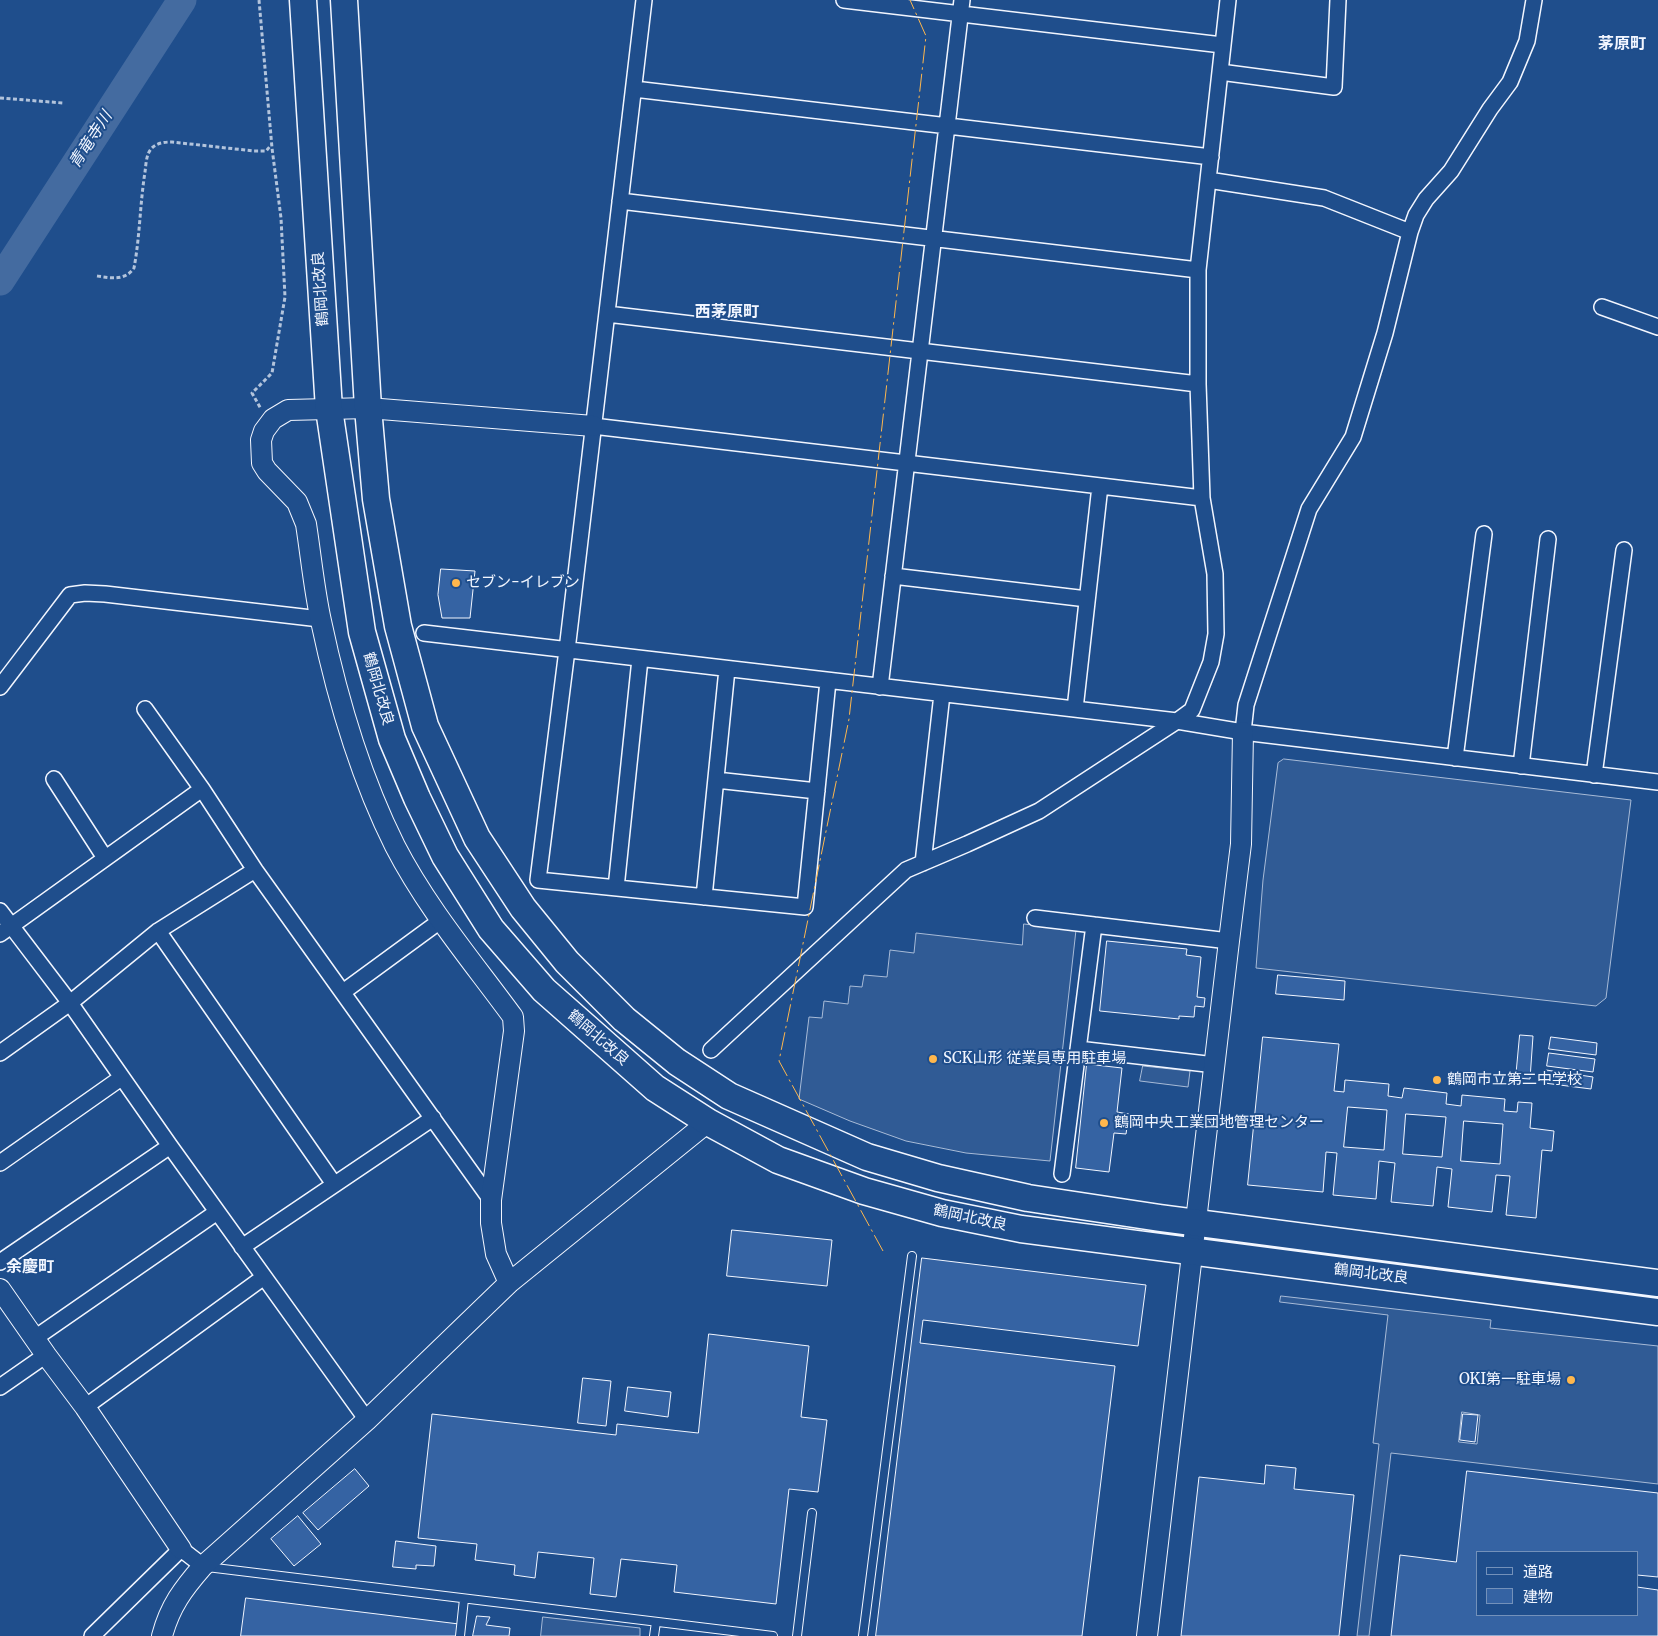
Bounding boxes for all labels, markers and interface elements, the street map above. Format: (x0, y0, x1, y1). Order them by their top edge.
district label: 茅原町 (1598, 34, 1646, 54)
water label: 青竜寺川 (66, 108, 116, 172)
street label: 鶴岡北改良 (309, 251, 333, 327)
district label: 西茅原町 (695, 302, 759, 322)
place label: セブン-イレブン (466, 574, 580, 592)
marker: セブン-イレブン (450, 577, 462, 589)
street label: 鶴岡北改良 (359, 650, 397, 728)
street label: 鶴岡北改良 (564, 1007, 632, 1069)
place label: SCK山形 従業員専用駐車場 (943, 1050, 1126, 1068)
marker: SCK山形 従業員専用駐車場 (927, 1053, 939, 1065)
place label: 鶴岡市立第二中学校 (1447, 1071, 1582, 1089)
marker: 鶴岡市立第二中学校 (1431, 1074, 1443, 1086)
place label: 鶴岡中央工業団地管理センター (1114, 1114, 1324, 1132)
marker: 鶴岡中央工業団地管理センター (1098, 1117, 1110, 1129)
street label: 鶴岡北改良 (931, 1201, 1009, 1235)
district label: 余慶町 (6, 1257, 54, 1277)
street label: 鶴岡北改良 (1333, 1260, 1409, 1288)
place label: OKI第一駐車場 (1459, 1371, 1561, 1389)
marker: OKI第一駐車場 (1565, 1374, 1577, 1386)
legend (1476, 1551, 1638, 1616)
text: 道路 (1523, 1562, 1553, 1581)
text: 建物 (1523, 1587, 1553, 1606)

